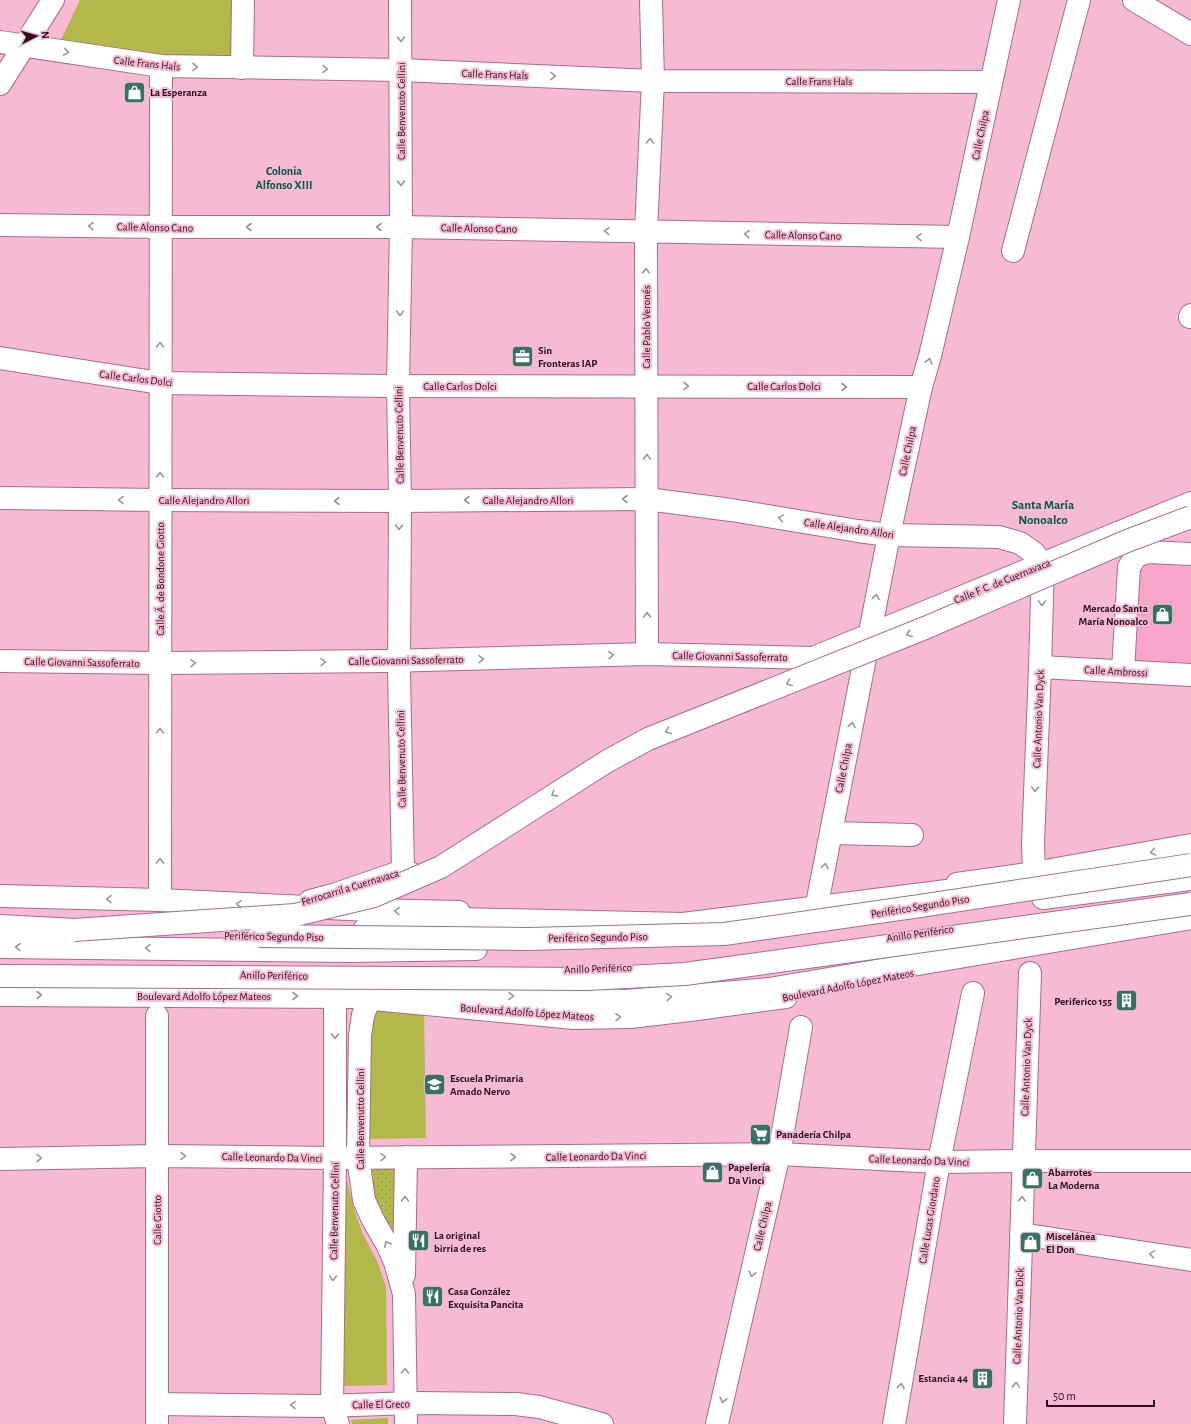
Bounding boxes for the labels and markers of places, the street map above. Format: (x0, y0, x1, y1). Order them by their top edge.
shop icon: La Esperanza (121, 79, 147, 105)
place label: La Esperanza (150, 87, 208, 98)
office icon: Sin Fronteras IAP (510, 343, 536, 369)
place label: Sin Fronteras IAP (538, 345, 597, 369)
shop icon: Mercado Santa María Nonoalco (1150, 601, 1176, 627)
place label: Mercado Santa María Nonoalco (1079, 603, 1149, 627)
building icon: Periferico 155 (1114, 988, 1140, 1014)
place label: Periferico 155 (1054, 996, 1112, 1007)
school or university icon: Escuela Primaria Amado Nervo (421, 1071, 447, 1097)
place label: Escuela Primaria Amado Nervo (450, 1073, 524, 1097)
supermarket icon: Panadería Chilpa (747, 1121, 773, 1147)
place label: Panadería Chilpa (776, 1129, 852, 1140)
shop icon: Papelería Da Vinci (699, 1160, 725, 1186)
place label: Papelería Da Vinci (728, 1162, 771, 1186)
shop icon: Abarrotes La Moderna (1020, 1165, 1046, 1191)
place label: Abarrotes La Moderna (1048, 1167, 1100, 1191)
restaurant icon: La original birria de res (405, 1228, 431, 1254)
shop icon: Miscelánea El Don (1017, 1229, 1043, 1255)
place label: La original birria de res (434, 1230, 486, 1254)
place label: Miscelánea El Don (1046, 1231, 1096, 1255)
restaurant icon: Casa González Exquisita Pancita (420, 1284, 446, 1310)
place label: Casa González Exquisita Pancita (448, 1286, 524, 1310)
building icon: Estancia 44 (970, 1365, 996, 1391)
place label: Estancia 44 (918, 1373, 968, 1384)

